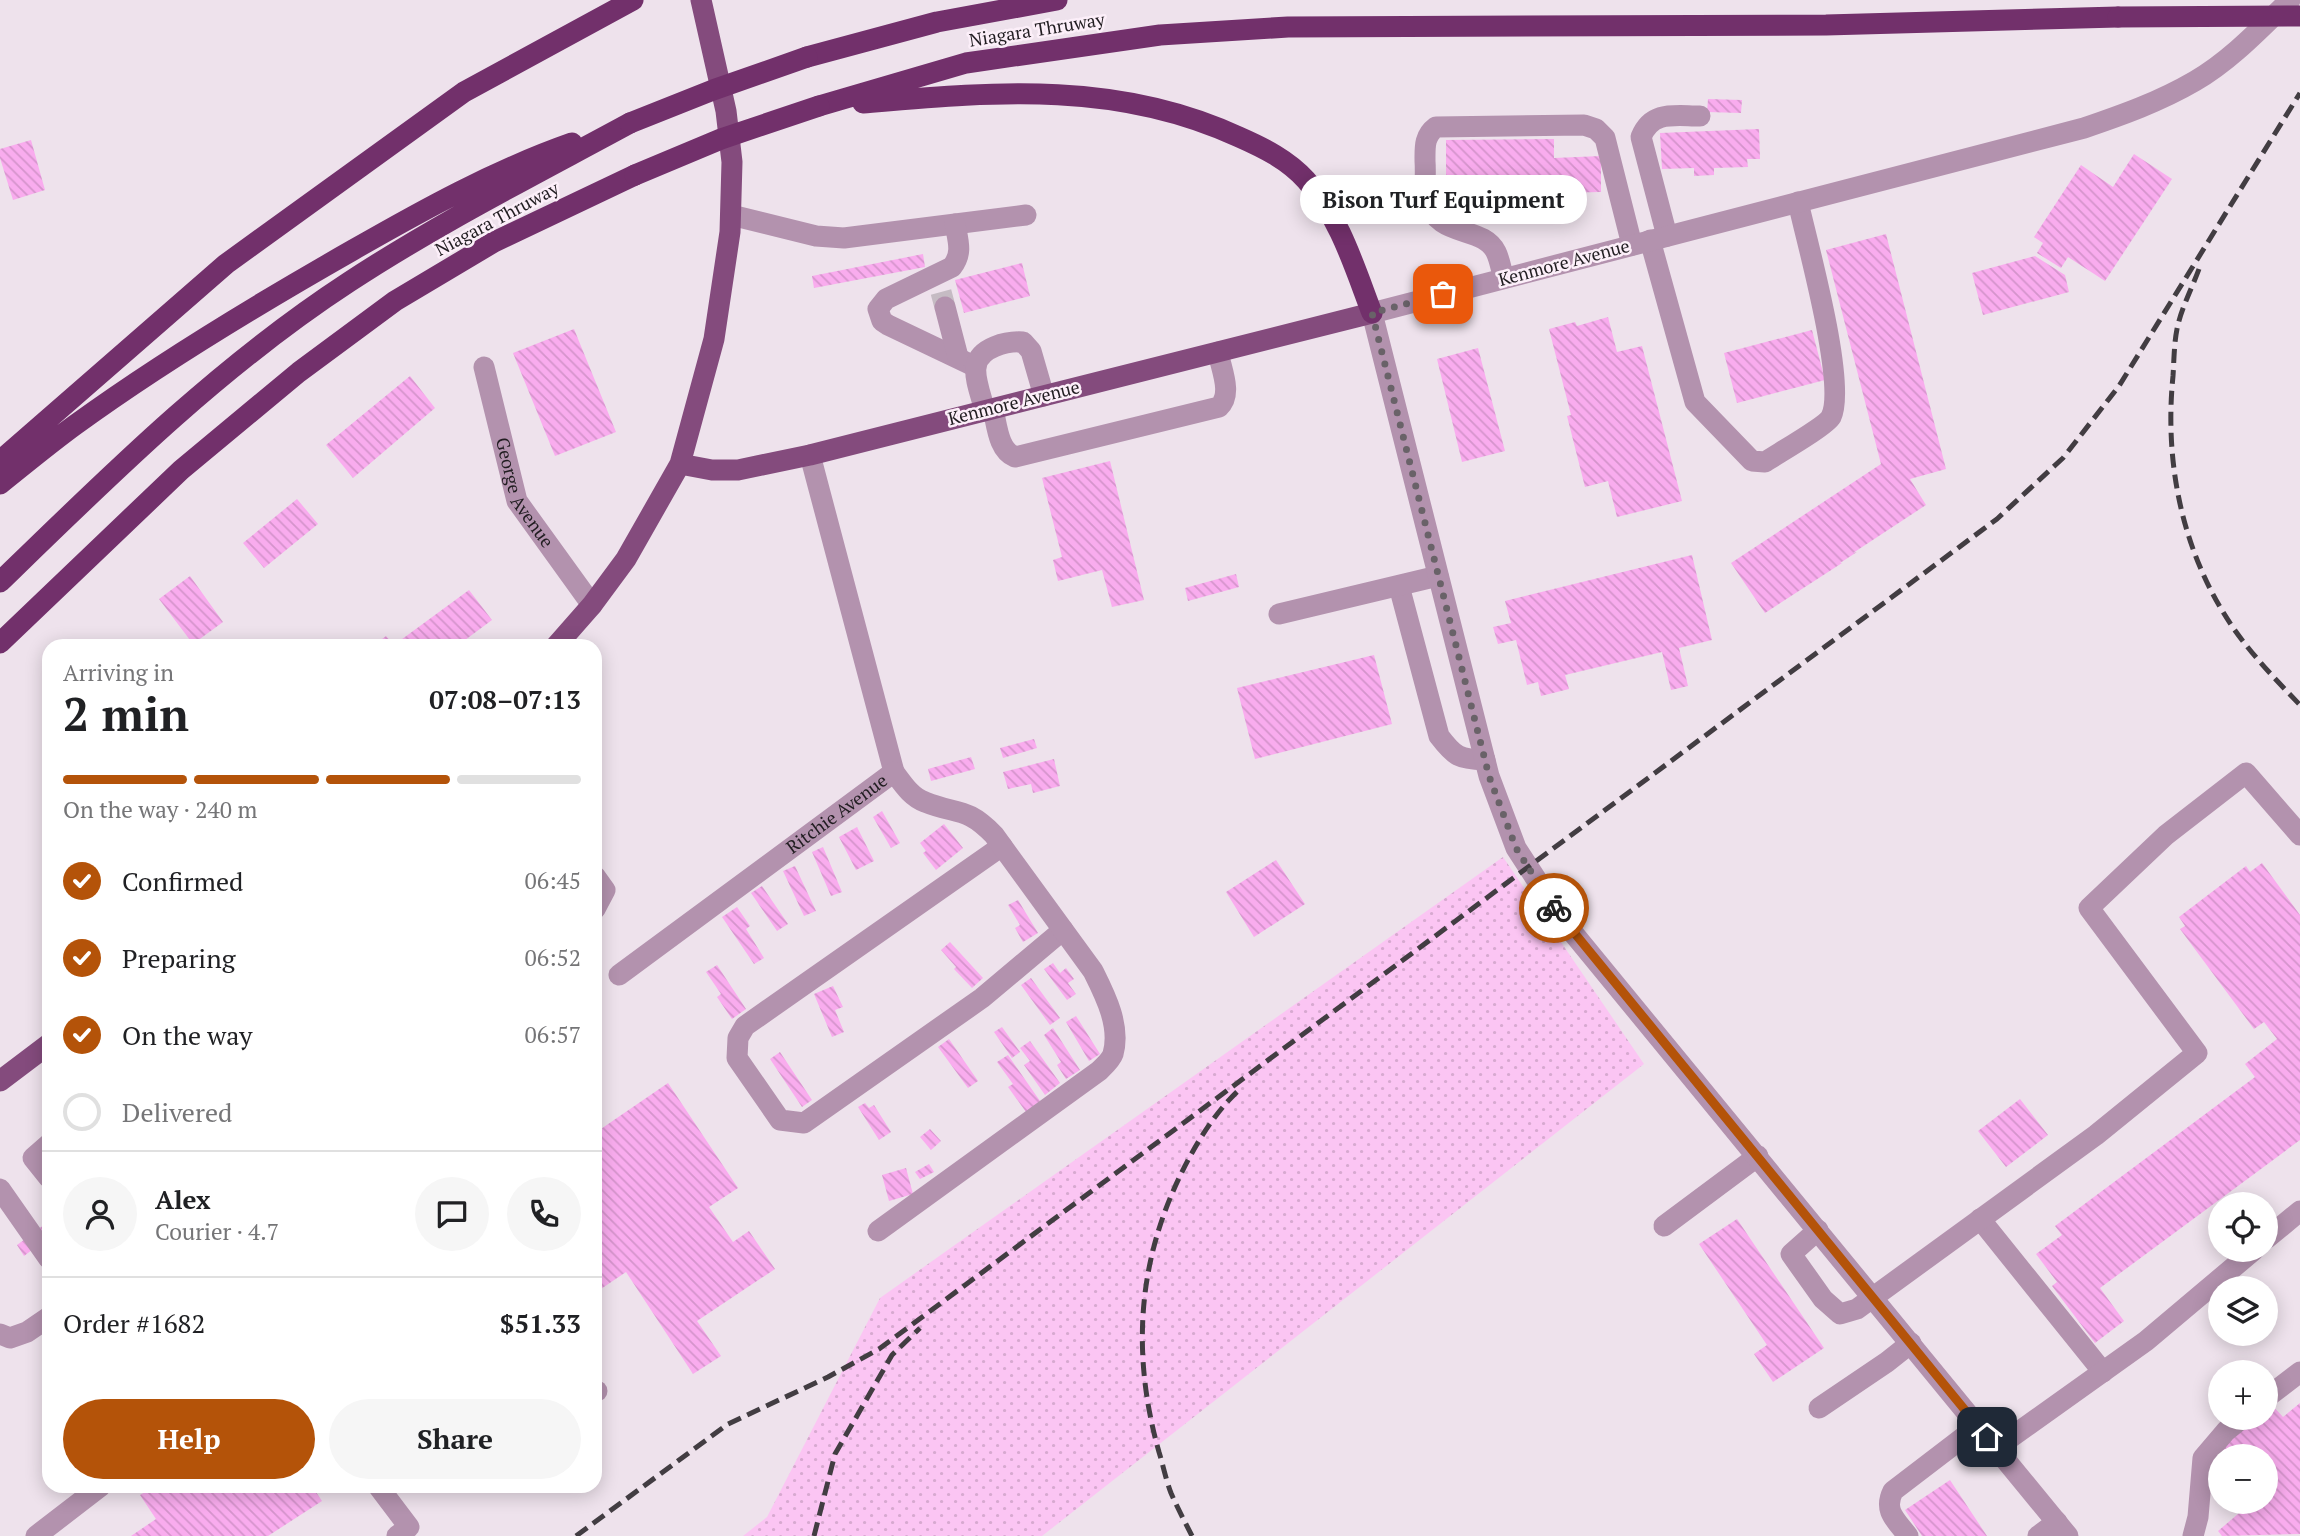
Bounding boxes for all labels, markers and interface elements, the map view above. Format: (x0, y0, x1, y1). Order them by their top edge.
street label: Niagara Thruway (967, 6, 1107, 52)
street label: Niagara Thruway (430, 175, 563, 261)
callout: Bison Turf Equipment (1300, 175, 1586, 224)
text: Bison Turf Equipment (1322, 184, 1565, 215)
street label: Kenmore Avenue (1495, 233, 1632, 291)
pin (1413, 264, 1473, 324)
icon: bag (1424, 275, 1462, 313)
street label: Kenmore Avenue (945, 374, 1082, 430)
street label: George Avenue (491, 435, 560, 552)
text: Arriving in (63, 657, 174, 688)
text: 07:08–07:13 (429, 682, 581, 716)
text: 2 min (63, 683, 189, 744)
street label: Ritchie Avenue (781, 768, 892, 859)
text: On the way · 240 m (63, 794, 257, 825)
icon: check (63, 862, 101, 900)
text: Confirmed (122, 864, 243, 898)
text: 06:45 (524, 865, 581, 896)
courier (1519, 873, 1589, 943)
icon: bike (1535, 889, 1573, 927)
icon: check (63, 939, 101, 977)
text: Preparing (122, 941, 235, 975)
text: 06:52 (524, 942, 581, 973)
icon: check (63, 1016, 101, 1054)
text: On the way (122, 1018, 253, 1052)
text: 06:57 (524, 1019, 581, 1050)
text: Delivered (122, 1095, 232, 1129)
button: person (63, 1177, 137, 1251)
button: chat (415, 1177, 489, 1251)
button: phone (507, 1177, 581, 1251)
text: Alex (155, 1182, 211, 1216)
map controls (2208, 1192, 2278, 1514)
button: locate (2208, 1192, 2278, 1262)
text: Courier · 4.7 (155, 1216, 279, 1247)
button: layers (2208, 1276, 2278, 1346)
text: Order #1682 (63, 1306, 205, 1340)
text: $51.33 (500, 1306, 581, 1340)
button: + (2208, 1360, 2278, 1430)
button: Help (63, 1399, 315, 1479)
button: Share (329, 1399, 581, 1479)
pin (1957, 1407, 2017, 1467)
icon: home (1968, 1418, 2006, 1456)
button: − (2208, 1444, 2278, 1514)

